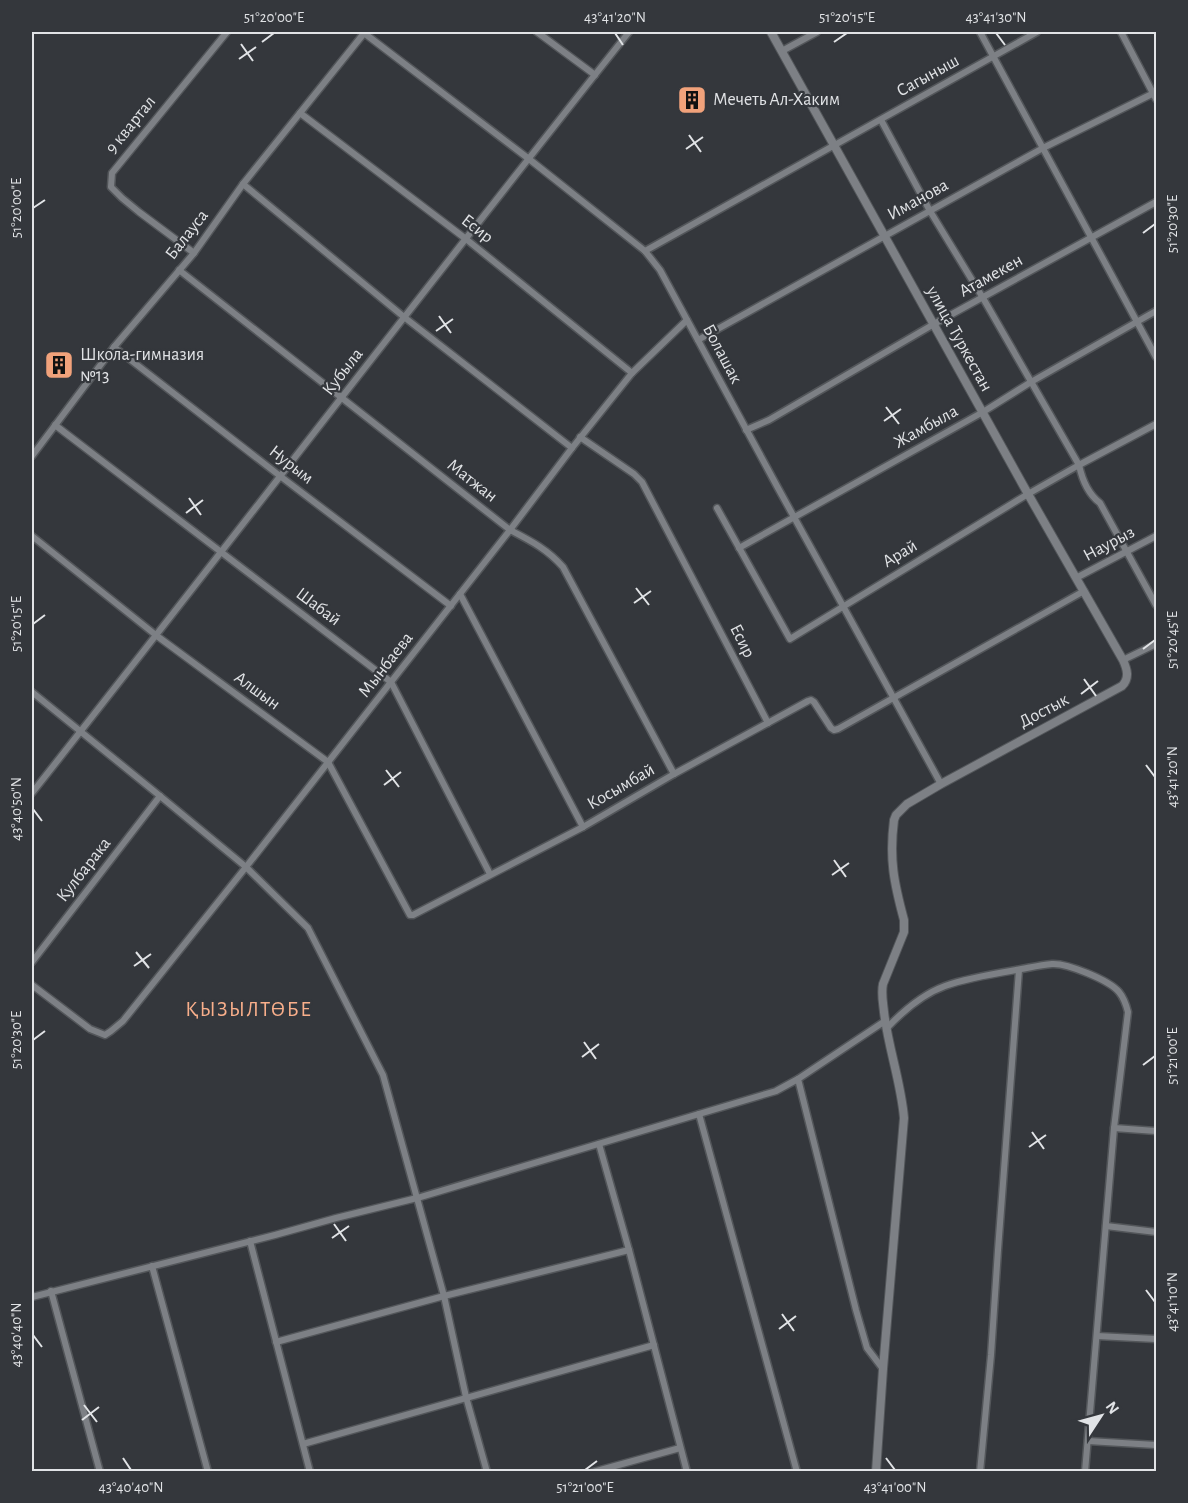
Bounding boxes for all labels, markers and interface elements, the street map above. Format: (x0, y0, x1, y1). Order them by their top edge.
text: 51°20'00"E (244, 10, 304, 25)
text: 43°41'20"N (584, 10, 646, 25)
text: 51°20'15"E (819, 10, 875, 25)
text: 43°41'30"N (965, 10, 1027, 25)
street label: Сагыныш (894, 52, 962, 100)
building icon: Мечеть Ал-Хаким (676, 84, 708, 116)
place label: Мечеть Ал-Хаким (713, 91, 840, 109)
street label: 9 квартал (102, 93, 160, 157)
street label: Иманова (885, 176, 951, 224)
text: 51°20'00"E (9, 178, 24, 238)
text: 51°20'30"E (1165, 195, 1180, 253)
street label: Балауса (162, 207, 212, 263)
street label: Есир (458, 211, 496, 247)
street label: Атамекен (956, 251, 1026, 301)
street label: улица Туркестан (922, 282, 995, 395)
street label: Болашак (699, 321, 745, 387)
street label: Кубыла (318, 344, 367, 399)
place label: Школа-гимназия №13 (80, 346, 204, 385)
building icon: Школа-гимназия №13 (43, 349, 75, 381)
street label: Жамбыла (890, 401, 961, 452)
street label: Нурым (265, 442, 317, 488)
street label: Матжан (444, 456, 500, 506)
street label: Наурыз (1080, 523, 1138, 565)
street label: Арай (880, 537, 920, 571)
street label: Шабай (292, 584, 344, 630)
text: 51°20'15"E (9, 596, 24, 652)
text: 51°20'45"E (1165, 611, 1180, 669)
street label: Есир (726, 621, 758, 661)
street label: Мынбаева (354, 629, 417, 701)
street label: Алшын (231, 668, 283, 714)
street label: Достык (1016, 690, 1072, 731)
text: 43°41'20"N (1165, 746, 1180, 808)
street label: Косымбай (584, 760, 658, 813)
text: 43°40'50"N (9, 777, 24, 841)
street label: Кулбарака (53, 834, 115, 906)
district label: ҚЫЗЫЛТӨБЕ (185, 999, 313, 1020)
text: 51°20'30"E (9, 1011, 24, 1069)
text: 51°21'00"E (1165, 1027, 1180, 1085)
text: 43°41'10"N (1165, 1272, 1180, 1332)
text: 43°40'40"N (9, 1303, 24, 1368)
north arrow (1071, 1386, 1131, 1446)
text: N (1103, 1399, 1122, 1417)
text: 43°40'40"N (99, 1480, 164, 1495)
text: 51°21'00"E (556, 1480, 614, 1495)
text: 43°41'00"N (864, 1480, 926, 1495)

